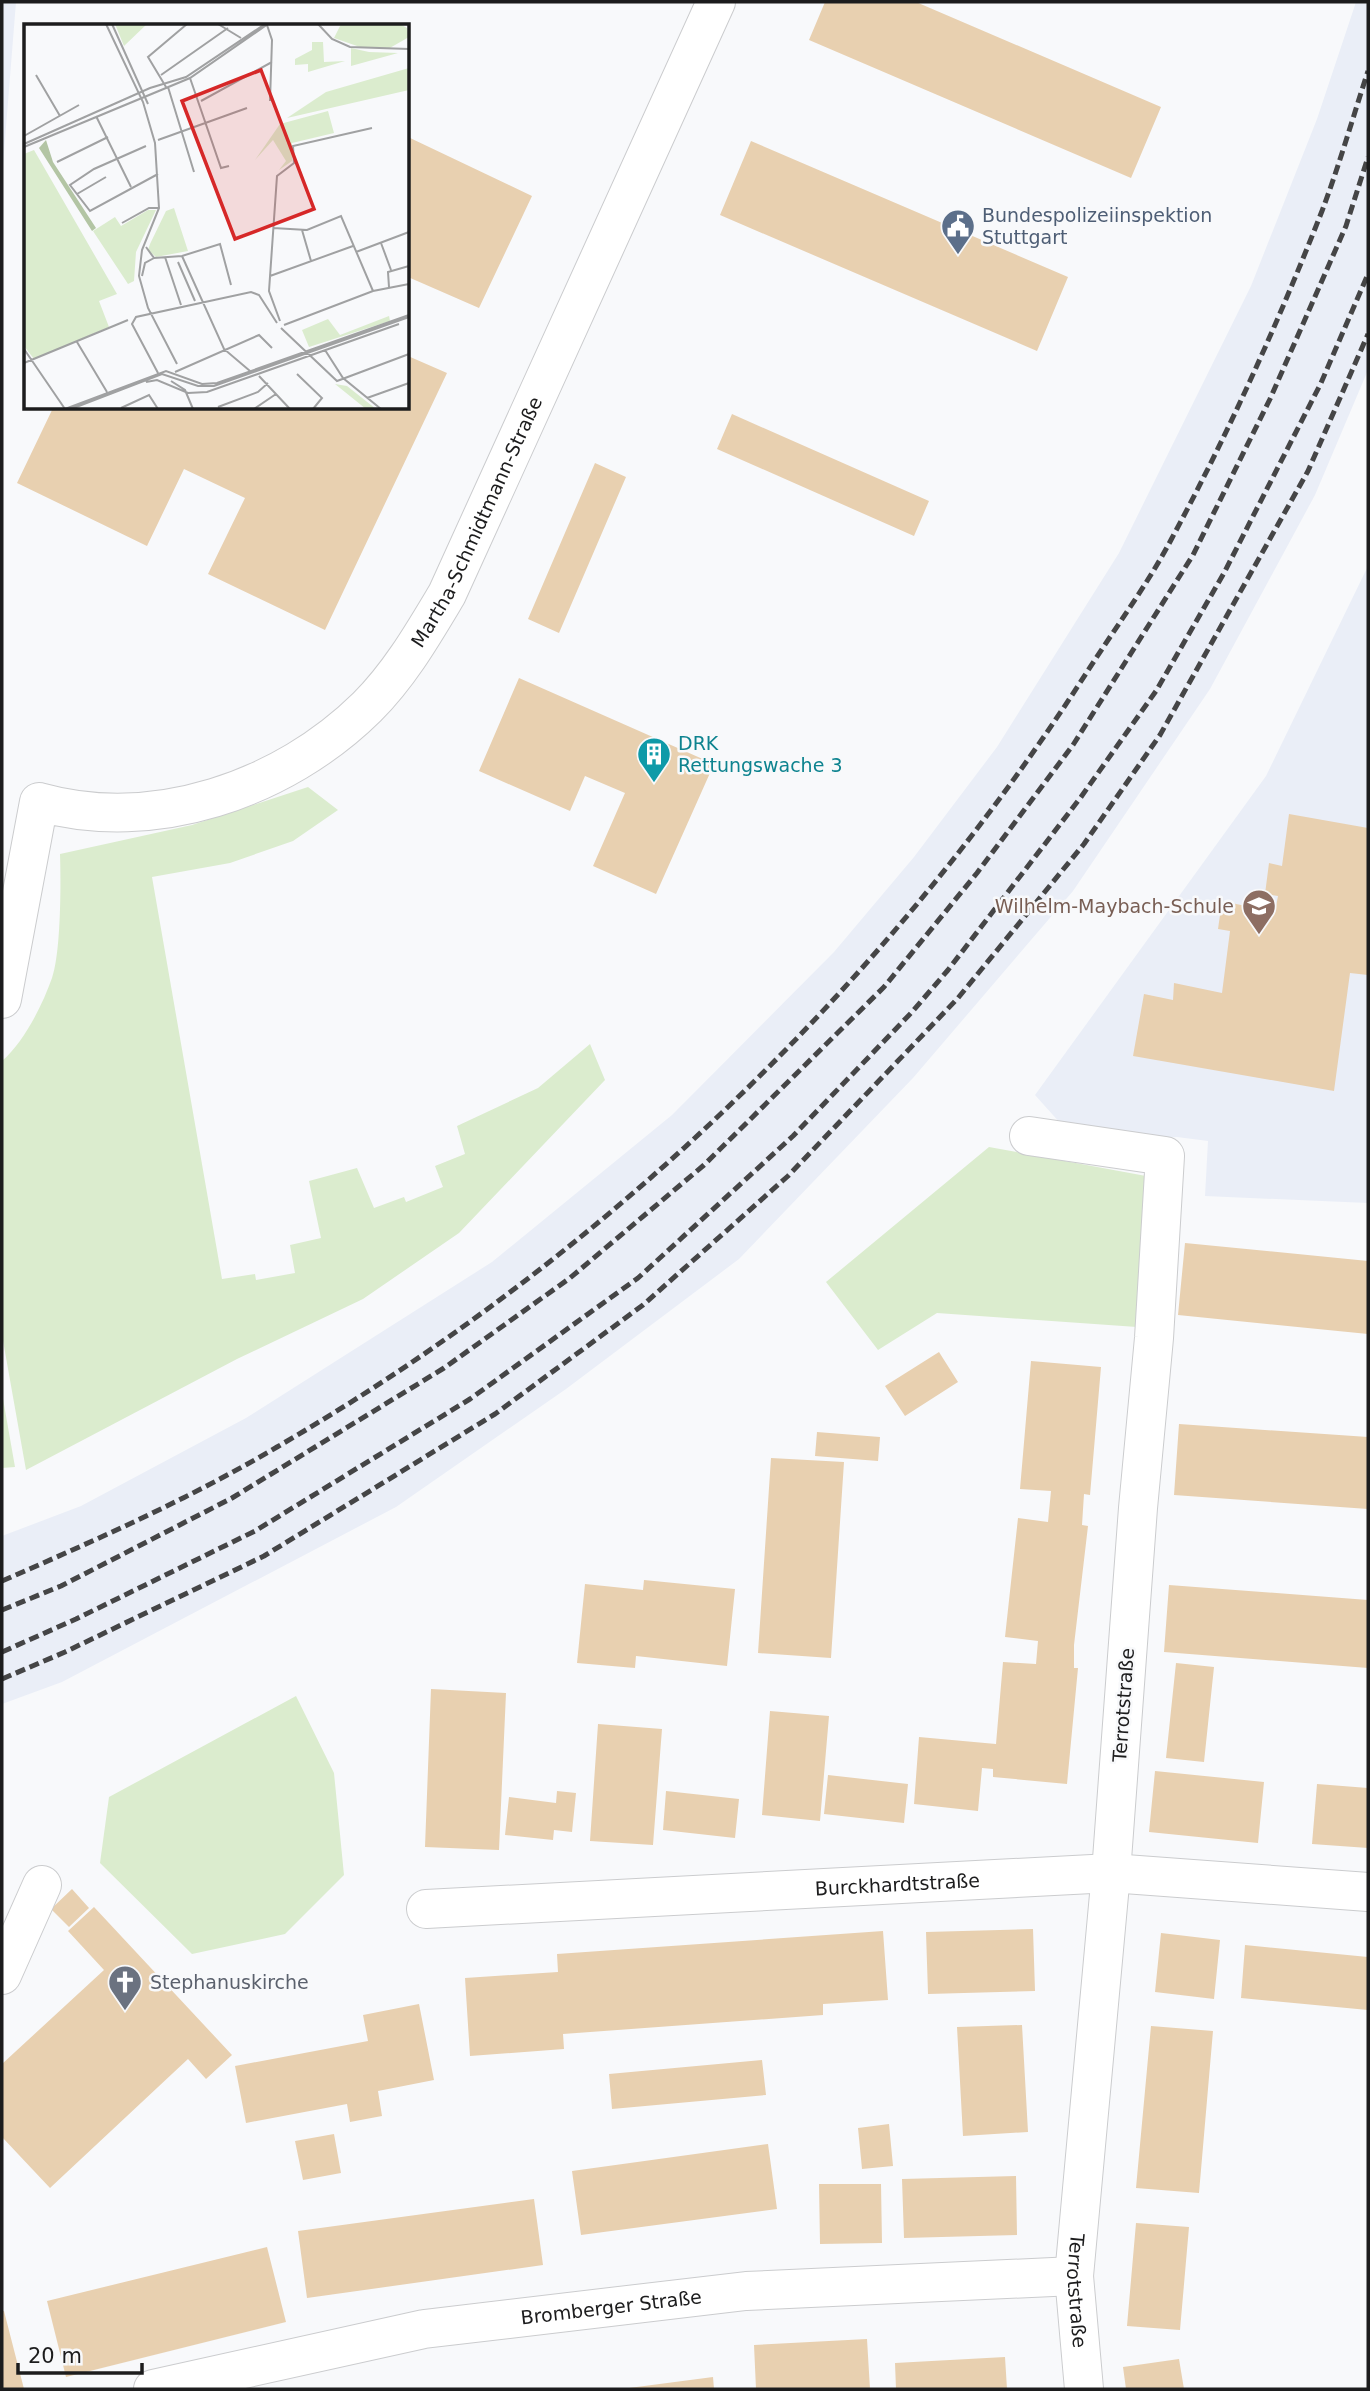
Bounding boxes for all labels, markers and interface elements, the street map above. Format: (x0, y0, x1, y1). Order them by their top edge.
inset map (24, 24, 410, 410)
place label: Bundespolizeiinspektion Stuttgart (982, 204, 1212, 248)
public building icon: Bundespolizeiinspektion Stuttgart (939, 207, 977, 256)
street label: Martha-Schmidtmann-Straße (406, 393, 546, 651)
place label: DRK Rettungswache 3 (678, 732, 842, 776)
building icon: DRK Rettungswache 3 (635, 735, 673, 784)
school or university icon: Wilhelm-Maybach-Schule (1240, 887, 1278, 936)
place label: Wilhelm-Maybach-Schule (995, 895, 1234, 917)
street label: Terrotstraße (1108, 1647, 1138, 1764)
street label: Burckhardtstraße (814, 1869, 980, 1900)
church icon: Stephanuskirche (106, 1963, 144, 2012)
place label: Stephanuskirche (150, 1971, 309, 1993)
street label: Terrotstraße (1063, 2232, 1091, 2349)
street label: Bromberger Straße (519, 2285, 703, 2329)
scale bar (18, 2332, 142, 2376)
text: 20 m (28, 2344, 82, 2368)

